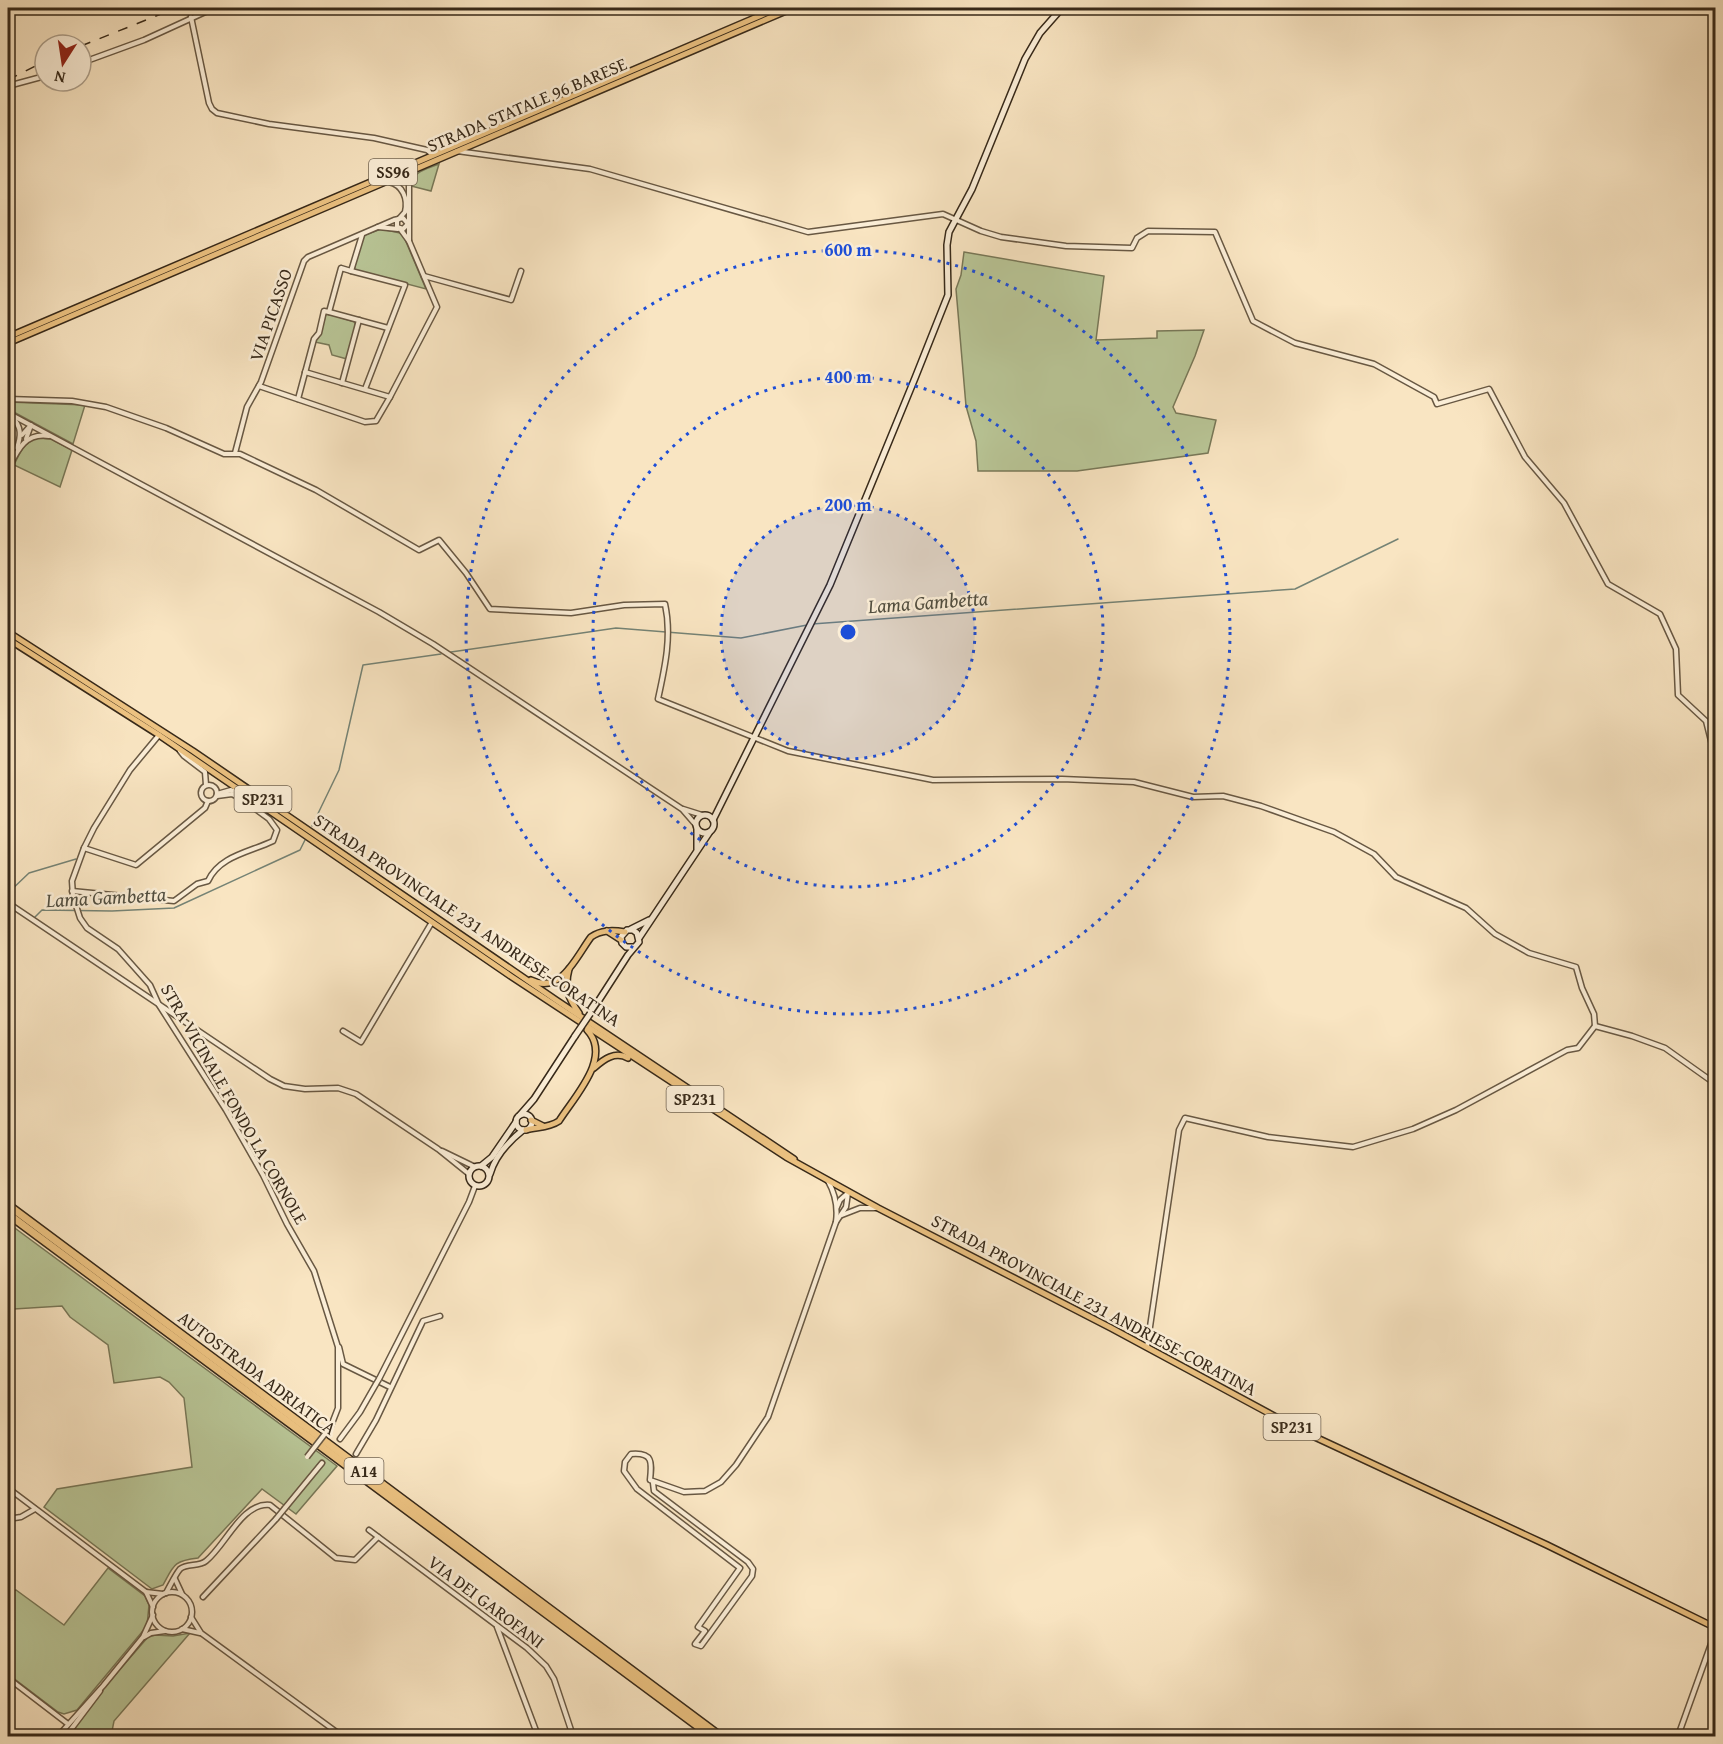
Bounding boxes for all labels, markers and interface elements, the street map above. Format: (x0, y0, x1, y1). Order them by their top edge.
north arrow (33, 33, 93, 93)
street label: STRADA STATALE 96 BARESE (423, 50, 631, 159)
text: N (52, 65, 68, 91)
road number: SS96 (369, 159, 417, 185)
text: 600 m (824, 236, 872, 263)
street label: VIA PICASSO (242, 265, 299, 365)
text: 400 m (824, 363, 872, 390)
text: 200 m (824, 491, 872, 518)
water label: Lama Gambetta (866, 583, 990, 620)
centre of rings (838, 622, 858, 642)
road number: SP231 (234, 786, 292, 812)
street label: STRADA PROVINCIALE 231 ANDRIESE-CORATINA (308, 806, 626, 1033)
water label: Lama Gambetta (44, 879, 168, 914)
street label: STRA VICINALE FONDO LA CORNOLE (154, 978, 315, 1229)
road number: SP231 (666, 1086, 724, 1112)
street label: STRADA PROVINCIALE 231 ANDRIESE-CORATINA (927, 1207, 1262, 1402)
street label: AUTOSTRADA ADRIATICA (172, 1304, 342, 1441)
road number: SP231 (1264, 1414, 1320, 1440)
road number: A14 (344, 1458, 384, 1484)
street label: VIA DEI GAROFANI (422, 1549, 550, 1655)

